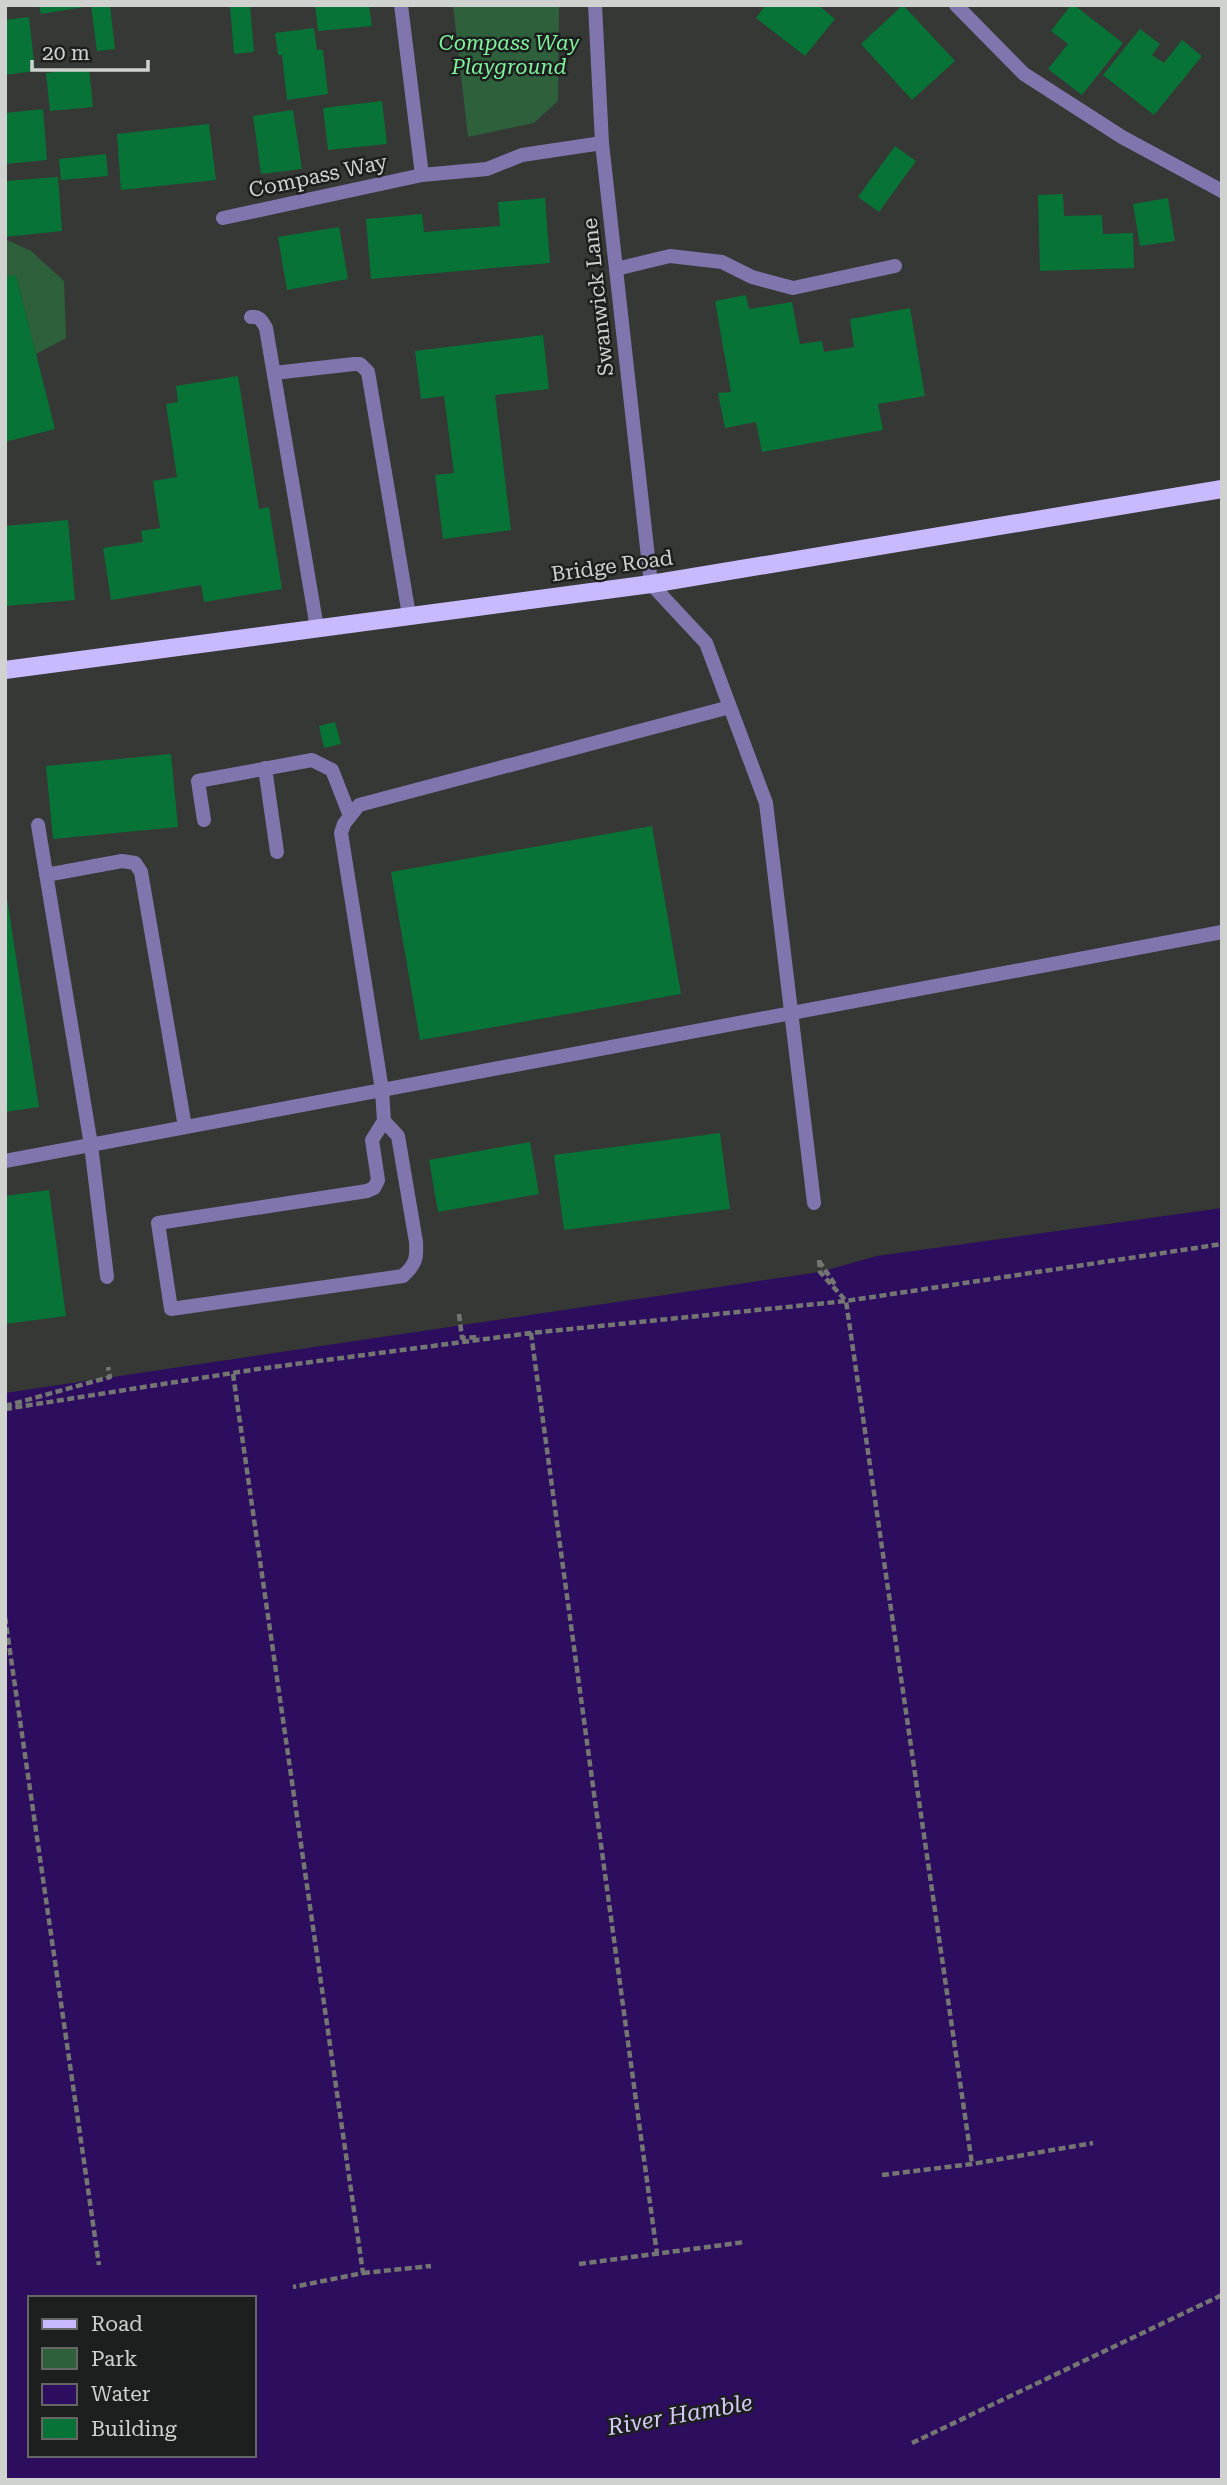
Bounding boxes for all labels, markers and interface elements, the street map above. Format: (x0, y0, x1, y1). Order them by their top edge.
scale bar (32, 28, 147, 72)
park label: Compass Way Playground (439, 31, 580, 79)
text: 20 m (42, 41, 90, 65)
street label: Compass Way (247, 149, 390, 202)
street label: Swanwick Lane (578, 217, 618, 377)
street label: Bridge Road (550, 546, 675, 586)
legend (28, 2296, 256, 2457)
text: Road (91, 2312, 143, 2336)
text: Park (91, 2347, 137, 2371)
text: Water (91, 2382, 151, 2406)
water label: River Hamble (604, 2389, 755, 2441)
text: Building (91, 2417, 177, 2441)

